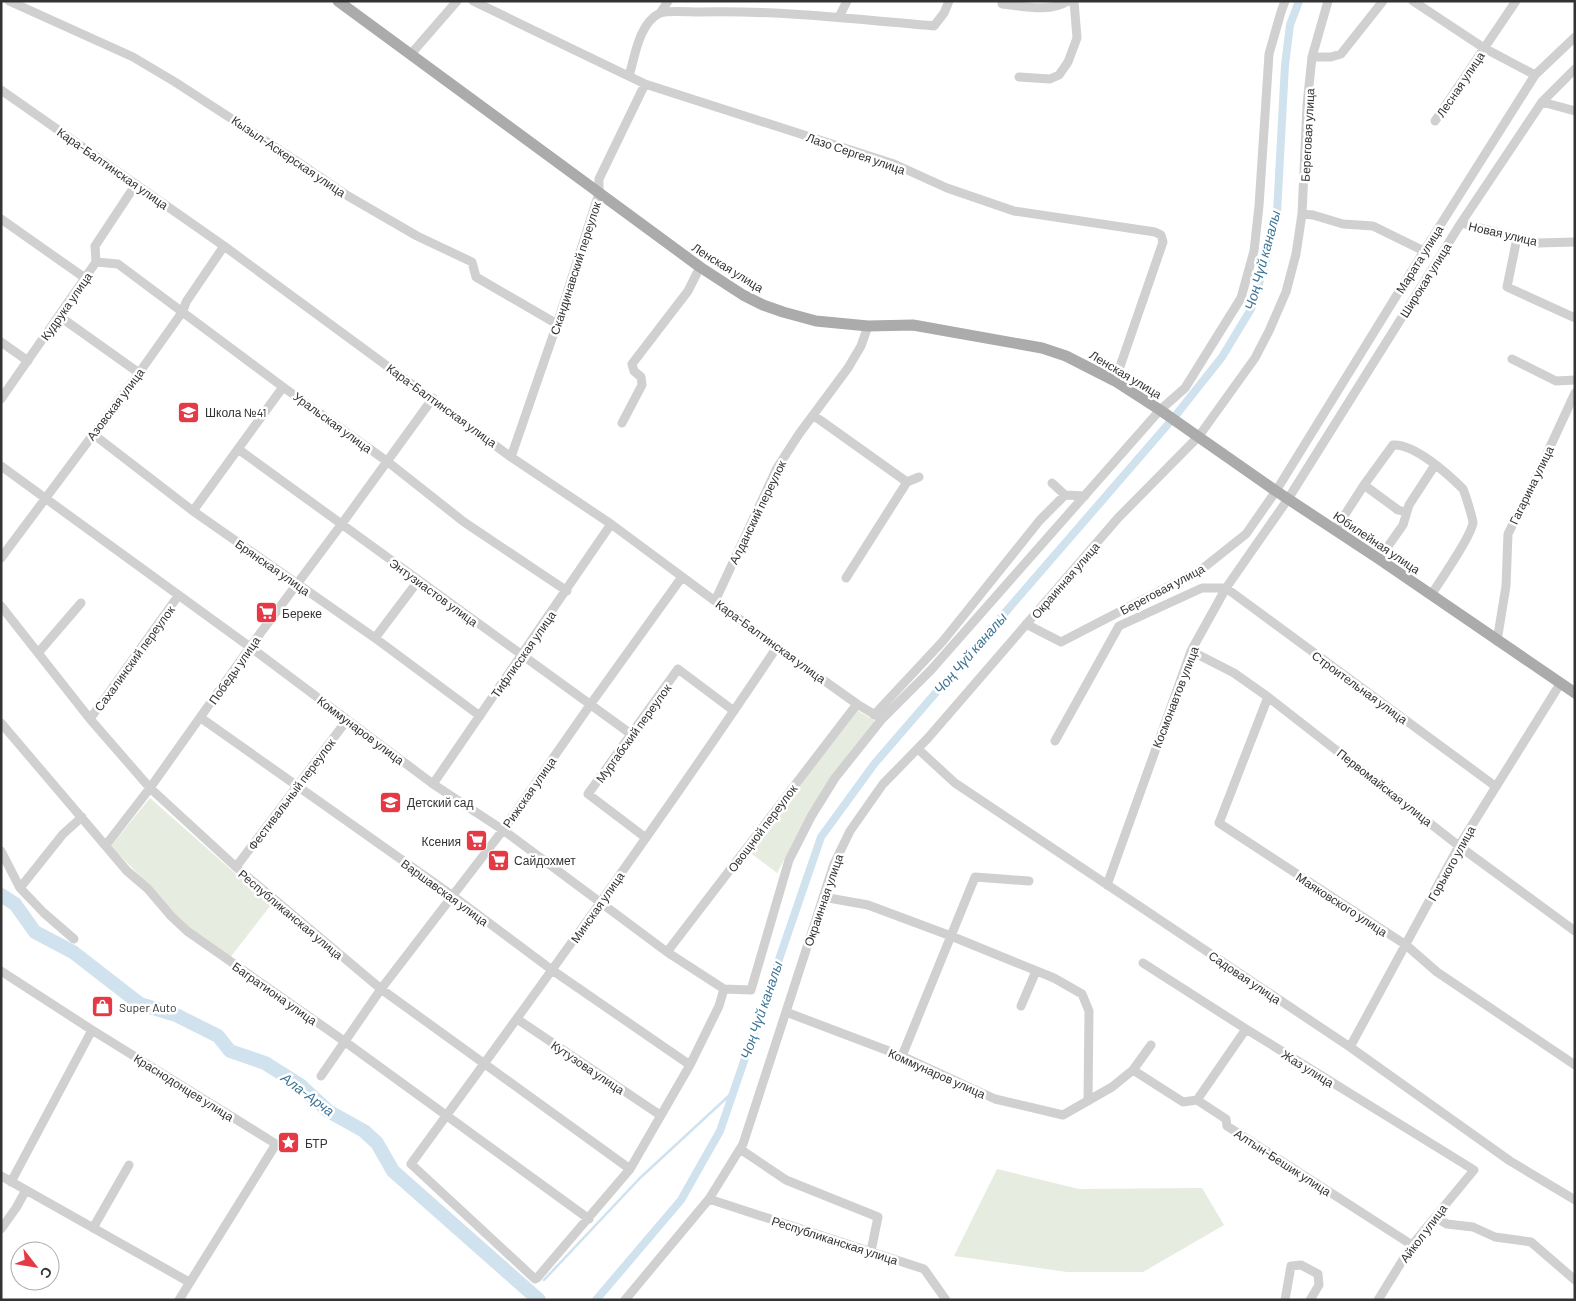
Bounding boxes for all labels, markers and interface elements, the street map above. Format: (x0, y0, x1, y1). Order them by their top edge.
street label: Лесная улица (1433, 48, 1488, 120)
street label: Береговая улица (1298, 88, 1317, 182)
street label: Кызыл-Аскерская улица (229, 113, 349, 200)
street label: Кара-Балтинская улица (54, 124, 171, 213)
street label: Лазо Сергея улица (804, 130, 908, 178)
street label: Скандинавский переулок (547, 199, 604, 337)
water label: Чоң Чүй каналы (1241, 208, 1284, 312)
street label: Новая улица (1467, 218, 1539, 249)
street label: Марата улица (1393, 222, 1446, 296)
street label: Ленская улица (689, 240, 766, 295)
street label: Широкая улица (1397, 240, 1455, 320)
street label: Кудрука улица (37, 269, 96, 343)
street label: Ленская улица (1087, 347, 1165, 402)
street label: Кара-Балтинская улица (384, 360, 500, 451)
street label: Азовская улица (83, 365, 148, 443)
street label: Уральская улица (290, 389, 375, 456)
school or university icon: Школа №41 (177, 400, 201, 424)
place label: Школа №41 (205, 405, 266, 419)
street label: Гагарина улица (1506, 443, 1557, 527)
street label: Алданский переулок (726, 457, 789, 567)
street label: Юбилейная улица (1331, 508, 1423, 577)
street label: Брянская улица (233, 536, 313, 599)
street label: Окраинная улица (1028, 539, 1103, 622)
street label: Энтузиастов улица (387, 555, 481, 630)
street label: Береговая улица (1117, 561, 1207, 618)
street label: Кара-Балтинская улица (713, 596, 829, 687)
supermarket icon: Береке (254, 601, 278, 625)
street label: Сахалинский переулок (91, 602, 178, 714)
place label: Береке (282, 606, 322, 621)
street label: Тифлисская улица (488, 608, 559, 701)
water label: Чоң Чүй каналы (930, 608, 1010, 697)
street label: Победы улица (205, 633, 264, 707)
street label: Космонавтов улица (1149, 644, 1202, 750)
street label: Строительная улица (1309, 648, 1411, 727)
street label: Мургабский переулок (593, 680, 675, 786)
street label: Коммунаров улица (314, 693, 407, 768)
street label: Фестивальный переулок (245, 735, 339, 853)
street label: Первомайская улица (1334, 746, 1436, 829)
street label: Рижская улица (500, 754, 559, 831)
street label: Овощной переулок (725, 781, 801, 875)
school or university icon: Детский сад (379, 790, 403, 814)
place label: Детский сад (407, 795, 474, 810)
street label: Горького улица (1425, 823, 1478, 903)
supermarket icon: Ксения (465, 829, 489, 853)
place label: Ксения (422, 834, 461, 848)
supermarket icon: Сайдохмет (486, 848, 510, 872)
street label: Окраинная улица (801, 852, 846, 948)
place label: Сайдохмет (514, 853, 576, 868)
street label: Варшавская улица (398, 856, 491, 929)
street label: Республиканская улица (235, 866, 346, 963)
street label: Минская улица (567, 869, 628, 946)
street label: Маяковского улица (1293, 869, 1390, 940)
street label: Садовая улица (1206, 948, 1284, 1007)
water label: Чоң Чүй каналы (736, 958, 786, 1061)
street label: Багратиона улица (230, 959, 320, 1028)
shop icon: Super Auto (91, 995, 115, 1019)
place label: Super Auto (119, 1000, 177, 1014)
street label: Кутузова улица (548, 1037, 627, 1098)
street label: Коммунаров улица (886, 1045, 988, 1102)
street label: Жаз улица (1279, 1047, 1337, 1090)
street label: Краснодонцев улица (131, 1051, 237, 1124)
water label: Ала-Арча (277, 1068, 338, 1120)
street label: Алтын-Бешик улица (1232, 1126, 1334, 1199)
place icon: БТР (277, 1131, 301, 1155)
place label: БТР (305, 1136, 328, 1150)
street label: Айкол улица (1397, 1201, 1450, 1265)
street label: Республиканская улица (770, 1213, 900, 1268)
north arrow (10, 1241, 60, 1291)
text: С (37, 1264, 56, 1282)

